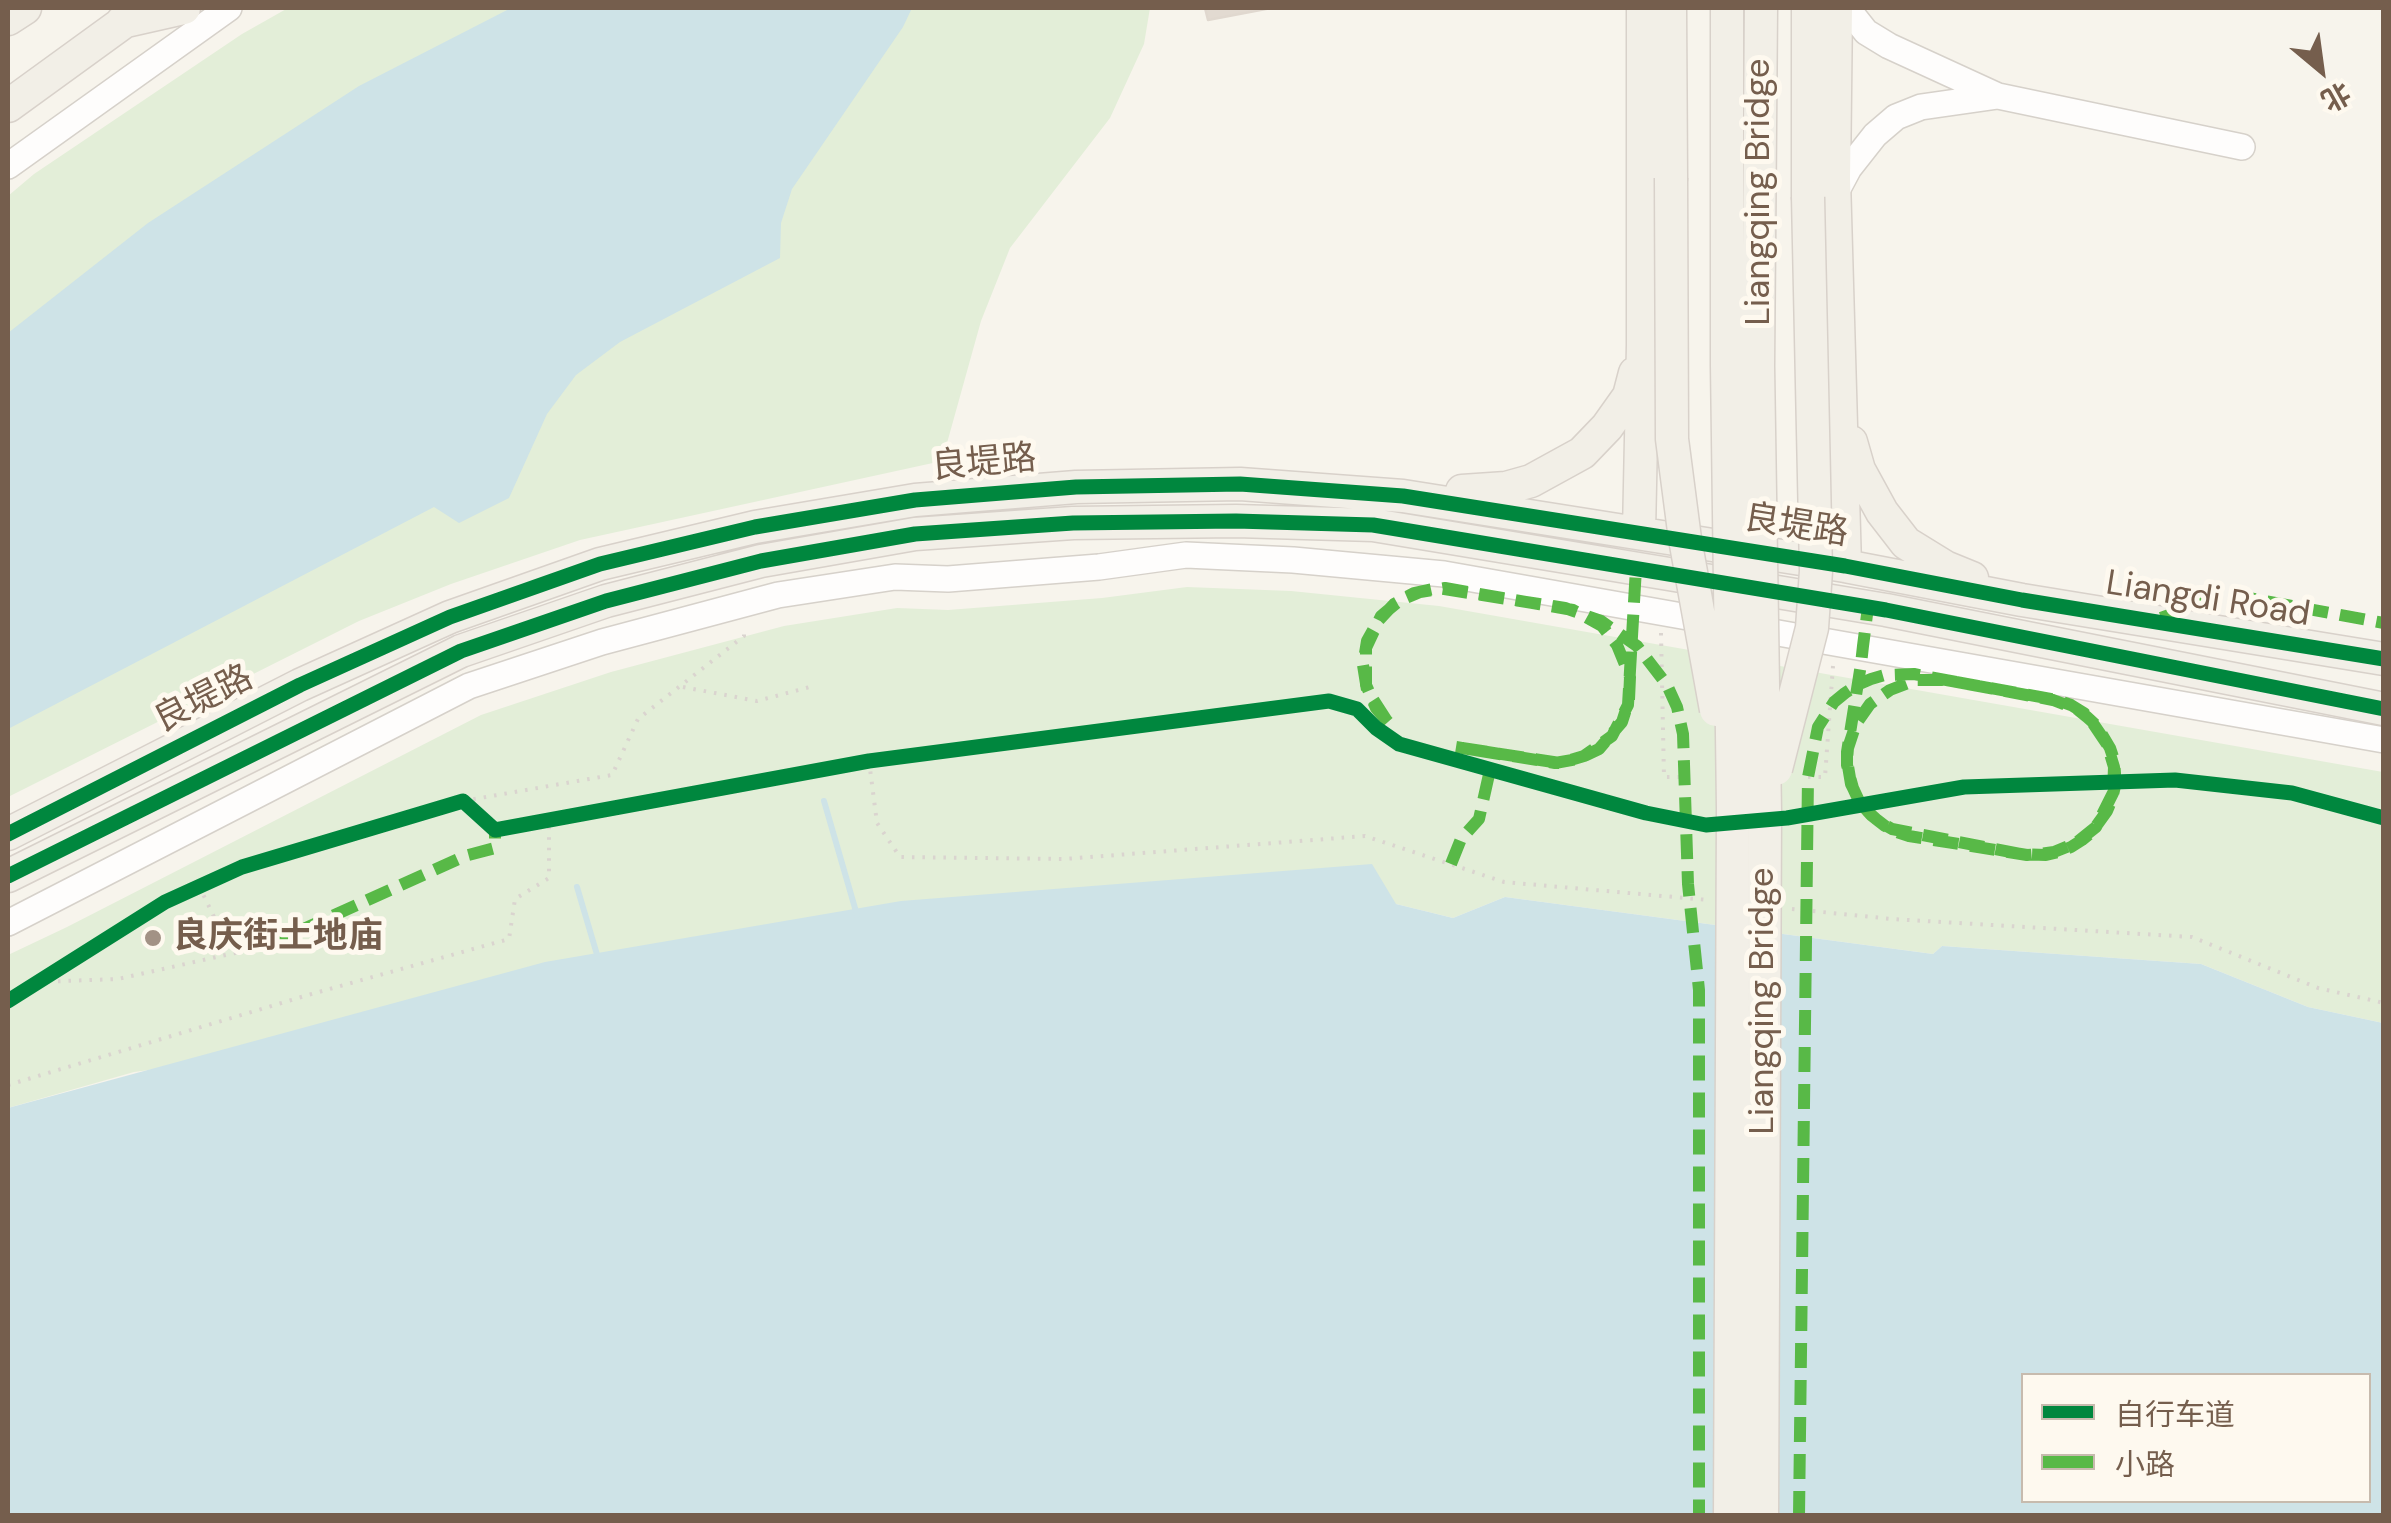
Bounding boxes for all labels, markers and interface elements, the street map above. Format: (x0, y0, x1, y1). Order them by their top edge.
north arrow (2271, 20, 2371, 120)
street label: Liangqing Bridge (1739, 58, 1781, 326)
text: 北 (2315, 74, 2357, 120)
street label: 良堤路 (930, 439, 1038, 489)
street label: 良堤路 (1741, 498, 1851, 556)
street label: Liangdi Road (2103, 563, 2313, 637)
street label: 良堤路 (148, 657, 260, 743)
street label: Liangqing Bridge (1743, 867, 1785, 1135)
place label: 良庆街土地庙 (173, 917, 383, 959)
marker: 良庆街土地庙 (142, 927, 164, 949)
legend (2021, 1373, 2371, 1503)
text: 自行车道 (2115, 1395, 2235, 1434)
text: 小路 (2115, 1445, 2175, 1484)

